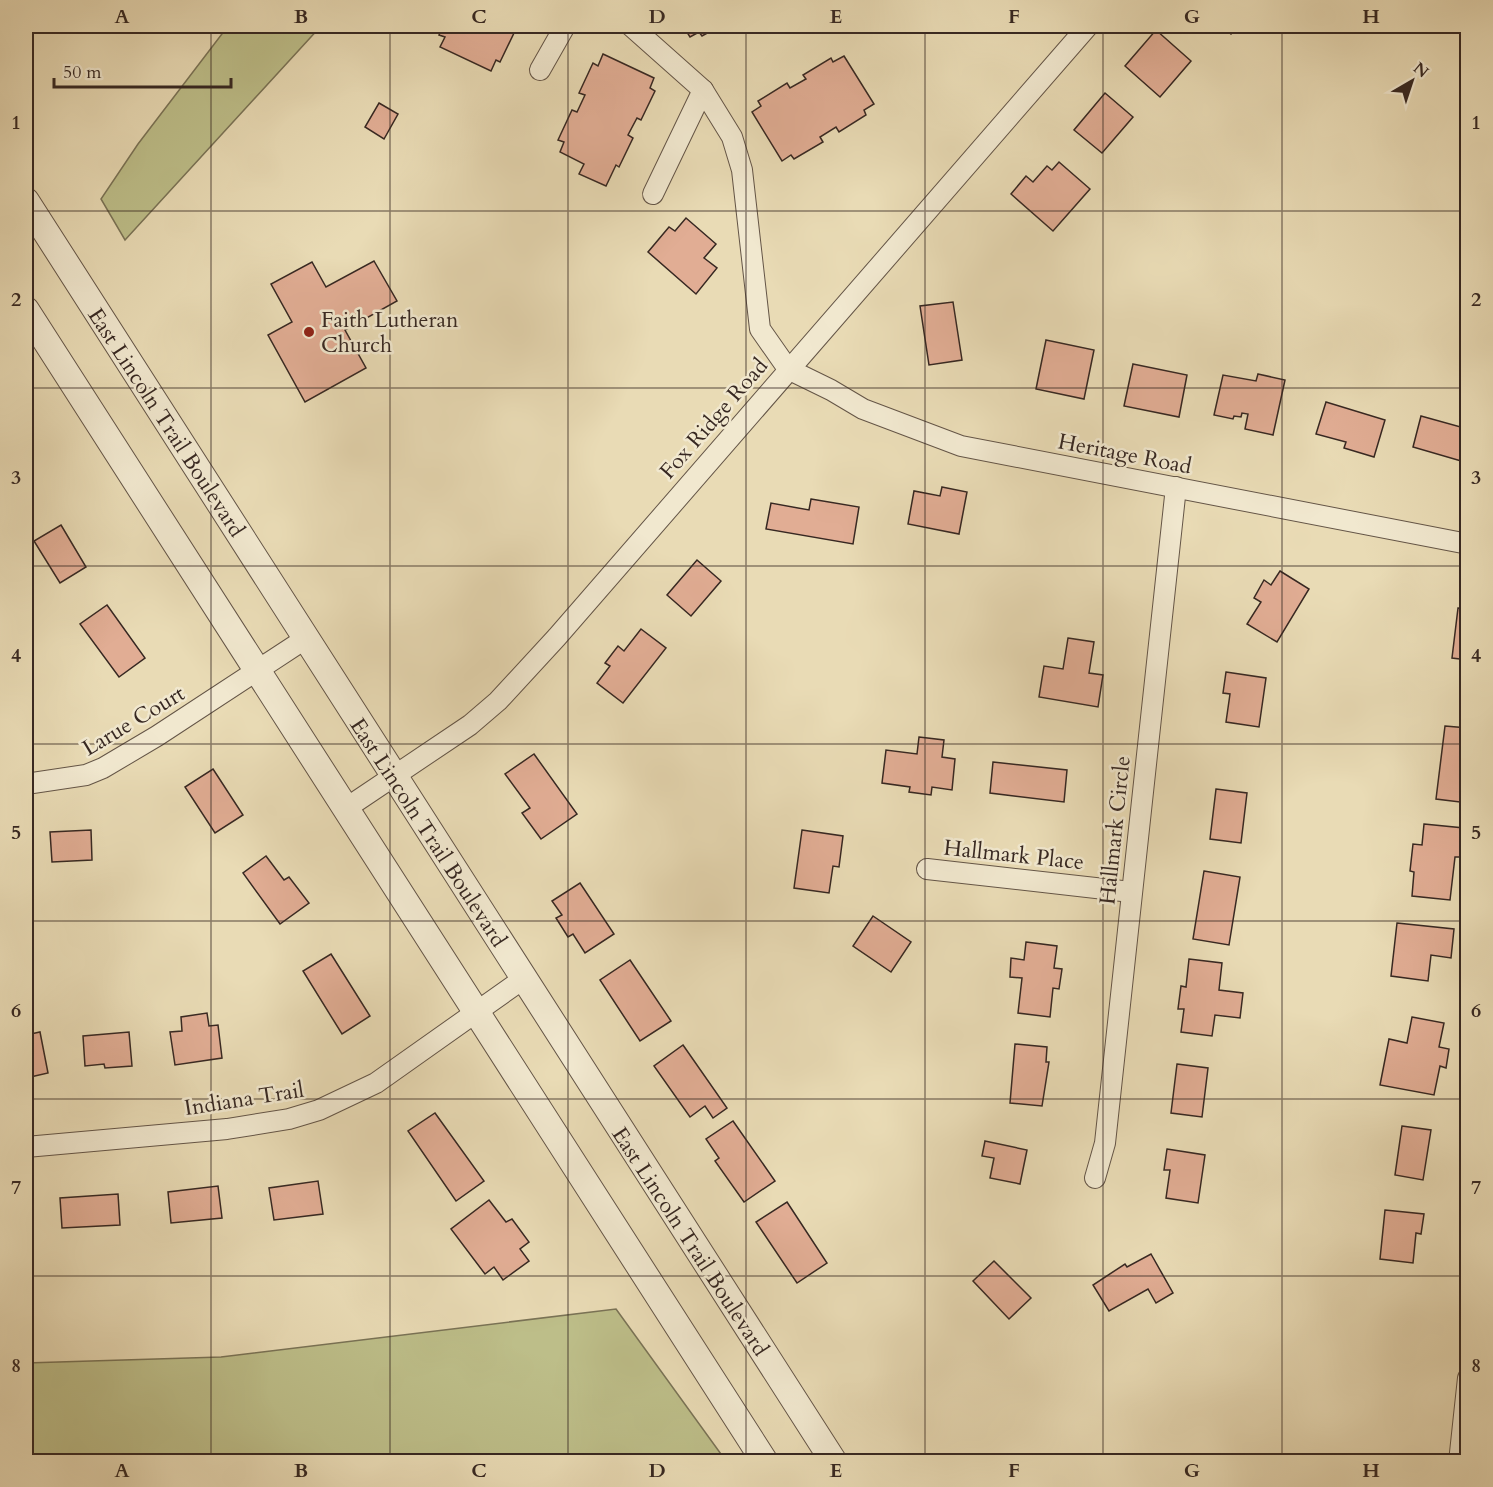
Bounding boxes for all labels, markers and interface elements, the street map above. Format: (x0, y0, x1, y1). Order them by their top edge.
text: A (114, 3, 130, 30)
text: B (294, 3, 308, 30)
text: C (471, 3, 487, 30)
text: D (648, 3, 666, 30)
text: E (830, 3, 842, 30)
text: F (1008, 3, 1020, 30)
text: G (1184, 3, 1200, 30)
text: H (1362, 3, 1380, 30)
scale bar (54, 51, 231, 89)
north arrow (1382, 51, 1442, 111)
text: N (1408, 57, 1433, 83)
text: 50 m (63, 60, 102, 85)
text: 1 (11, 109, 21, 136)
text: 1 (1471, 109, 1481, 136)
text: 2 (11, 286, 21, 313)
text: 2 (1471, 286, 1481, 313)
street label: East Lincoln Trail Boulevard (81, 302, 252, 543)
place label: Faith Lutheran Church (321, 305, 459, 360)
marker: Faith Lutheran Church (302, 325, 316, 339)
street label: Fox Ridge Road (653, 352, 775, 485)
street label: Heritage Road (1055, 426, 1195, 482)
text: 3 (11, 464, 21, 491)
text: 3 (1471, 464, 1481, 491)
text: 4 (11, 642, 21, 669)
text: 4 (1471, 642, 1481, 669)
street label: Larue Court (77, 678, 190, 763)
street label: East Lincoln Trail Boulevard (343, 712, 514, 953)
street label: Hallmark Circle (1092, 754, 1138, 906)
text: 5 (11, 819, 21, 846)
text: 5 (1471, 819, 1481, 846)
street label: Hallmark Place (942, 833, 1086, 877)
text: 6 (11, 997, 21, 1024)
text: 6 (1471, 997, 1481, 1024)
street label: Indiana Trail (182, 1075, 307, 1123)
street label: East Lincoln Trail Boulevard (605, 1121, 776, 1362)
text: 7 (11, 1174, 21, 1201)
text: 7 (1471, 1174, 1481, 1201)
text: 8 (11, 1352, 21, 1379)
text: 8 (1471, 1352, 1481, 1379)
text: A (114, 1457, 130, 1484)
text: B (294, 1457, 308, 1484)
text: C (471, 1457, 487, 1484)
text: D (648, 1457, 666, 1484)
text: E (830, 1457, 842, 1484)
text: F (1008, 1457, 1020, 1484)
text: G (1184, 1457, 1200, 1484)
text: H (1362, 1457, 1380, 1484)

